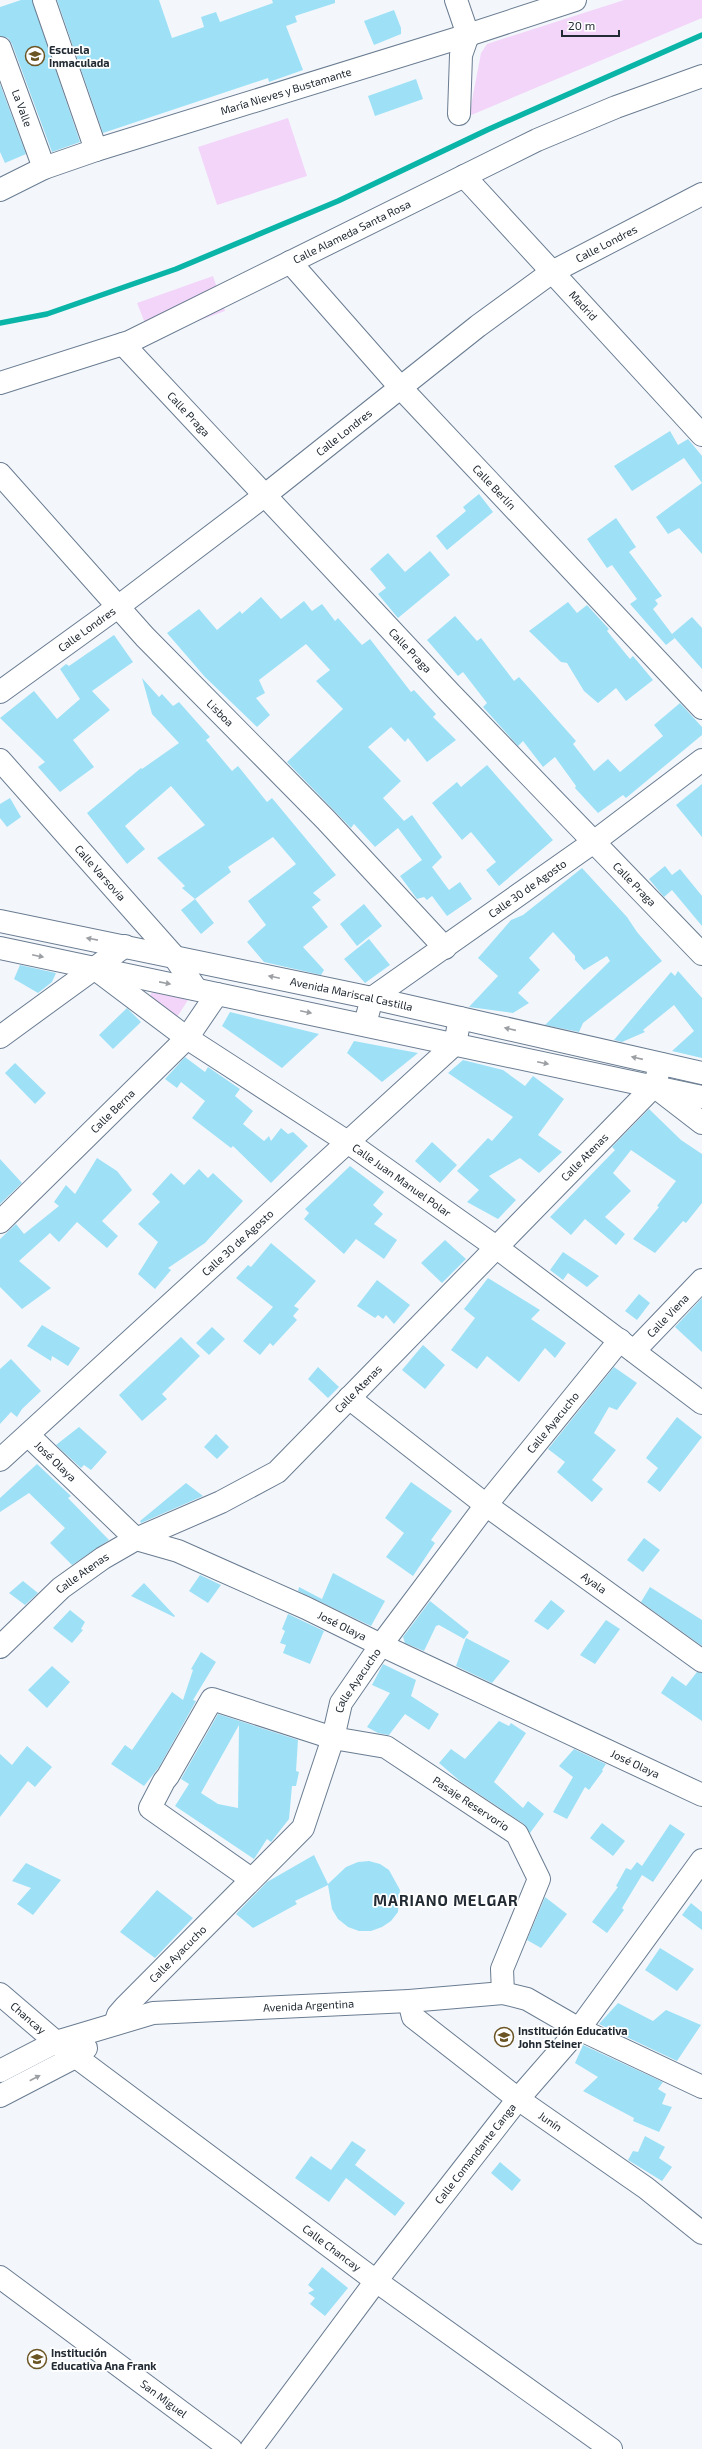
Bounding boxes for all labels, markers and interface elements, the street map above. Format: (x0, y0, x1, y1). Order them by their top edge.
scale bar (562, 12, 619, 38)
text: 20 m (568, 18, 595, 32)
place label: Escuela Inmaculada (49, 43, 110, 69)
school or university icon: Escuela Inmaculada (24, 45, 46, 67)
street label: María Nieves y Bustamante (219, 64, 353, 117)
street label: La Valle (10, 87, 35, 128)
street label: Calle Alameda Santa Rosa (291, 197, 413, 266)
street label: Calle Londres (573, 222, 639, 265)
street label: Madrid (567, 288, 600, 323)
street label: Calle Praga (165, 389, 213, 439)
street label: Calle Londres (313, 406, 375, 458)
street label: Calle Berlín (470, 462, 519, 512)
street label: Calle Londres (55, 604, 118, 654)
street label: Calle Praga (387, 625, 435, 675)
street label: Lisboa (204, 696, 237, 729)
street label: Calle Varsovia (72, 842, 129, 903)
street label: Calle 30 de Agosto (486, 856, 569, 920)
street label: Calle Praga (611, 859, 659, 909)
one-way arrow (85, 936, 98, 942)
one-way arrow (32, 953, 44, 959)
one-way arrow (268, 973, 280, 979)
street label: Avenida Mariscal Castilla (289, 974, 414, 1013)
one-way arrow (159, 980, 171, 986)
one-way arrow (300, 1010, 312, 1016)
one-way arrow (504, 1026, 516, 1032)
one-way arrow (630, 1055, 643, 1061)
one-way arrow (537, 1060, 549, 1066)
street label: Calle Berna (87, 1086, 137, 1135)
street label: Calle Atenas (558, 1130, 611, 1183)
street label: Calle Juan Manuel Polar (350, 1140, 454, 1220)
street label: Calle 30 de Agosto (199, 1206, 276, 1278)
street label: Calle Viena (644, 1291, 691, 1340)
street label: Calle Atenas (332, 1362, 384, 1415)
street label: Calle Ayacucho (524, 1389, 581, 1456)
street label: José Olaya (32, 1438, 79, 1484)
street label: Calle Atenas (53, 1549, 111, 1596)
street label: Ayala (579, 1569, 609, 1596)
street label: José Olaya (316, 1608, 369, 1643)
street label: Calle Ayacucho (332, 1645, 383, 1714)
street label: José Olaya (609, 1746, 662, 1780)
street label: Pasaje Reservorio (431, 1773, 512, 1833)
district label: MARIANO MELGAR (373, 1891, 519, 1909)
street label: Calle Ayacucho (146, 1922, 209, 1985)
street label: Avenida Argentina (263, 1997, 354, 2014)
street label: Chancay (8, 1999, 49, 2037)
place label: Institución Educativa John Steiner (518, 2024, 628, 2050)
school or university icon: Institución Educativa John Steiner (493, 2026, 515, 2048)
one-way arrow (29, 2075, 40, 2081)
street label: Calle Comandante Canga (432, 2100, 518, 2206)
street label: Junín (536, 2108, 565, 2134)
street label: Calle Chancay (300, 2222, 364, 2274)
place label: Institución Educativa Ana Frank (51, 2346, 157, 2372)
school or university icon: Institución Educativa Ana Frank (26, 2348, 48, 2370)
street label: San Miguel (138, 2377, 190, 2421)

